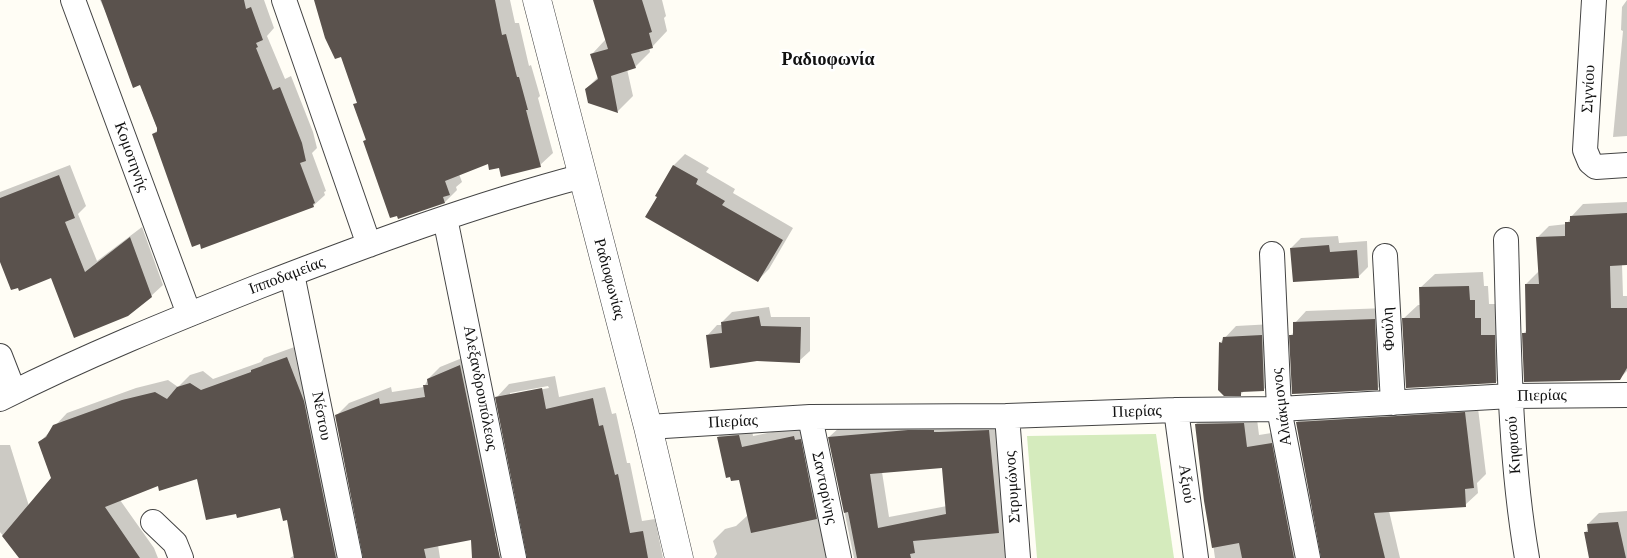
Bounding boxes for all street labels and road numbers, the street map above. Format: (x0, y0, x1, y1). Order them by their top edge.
street label: Σιγνίου (1578, 64, 1600, 114)
street label: Κομοτηνής (110, 119, 152, 195)
street label: Ραδιοφωνίας (589, 236, 629, 322)
street label: Ιπποδαμείας (246, 253, 328, 299)
street label: Φούλη (1378, 307, 1400, 351)
street label: Αλεξανδρουπόλεως (458, 324, 502, 452)
street label: Αλιάκμονος (1268, 367, 1296, 447)
street label: Πιερίας (1517, 386, 1567, 406)
street label: Νέστου (307, 390, 335, 442)
street label: Πιερίας (1112, 402, 1162, 422)
street label: Πιερίας (708, 411, 758, 433)
street label: Κηφισού (1502, 415, 1526, 475)
street label: Σαντορίνης (807, 450, 841, 526)
street label: Στρυμώνος (1001, 450, 1025, 524)
street label: Αξιού (1174, 463, 1198, 505)

